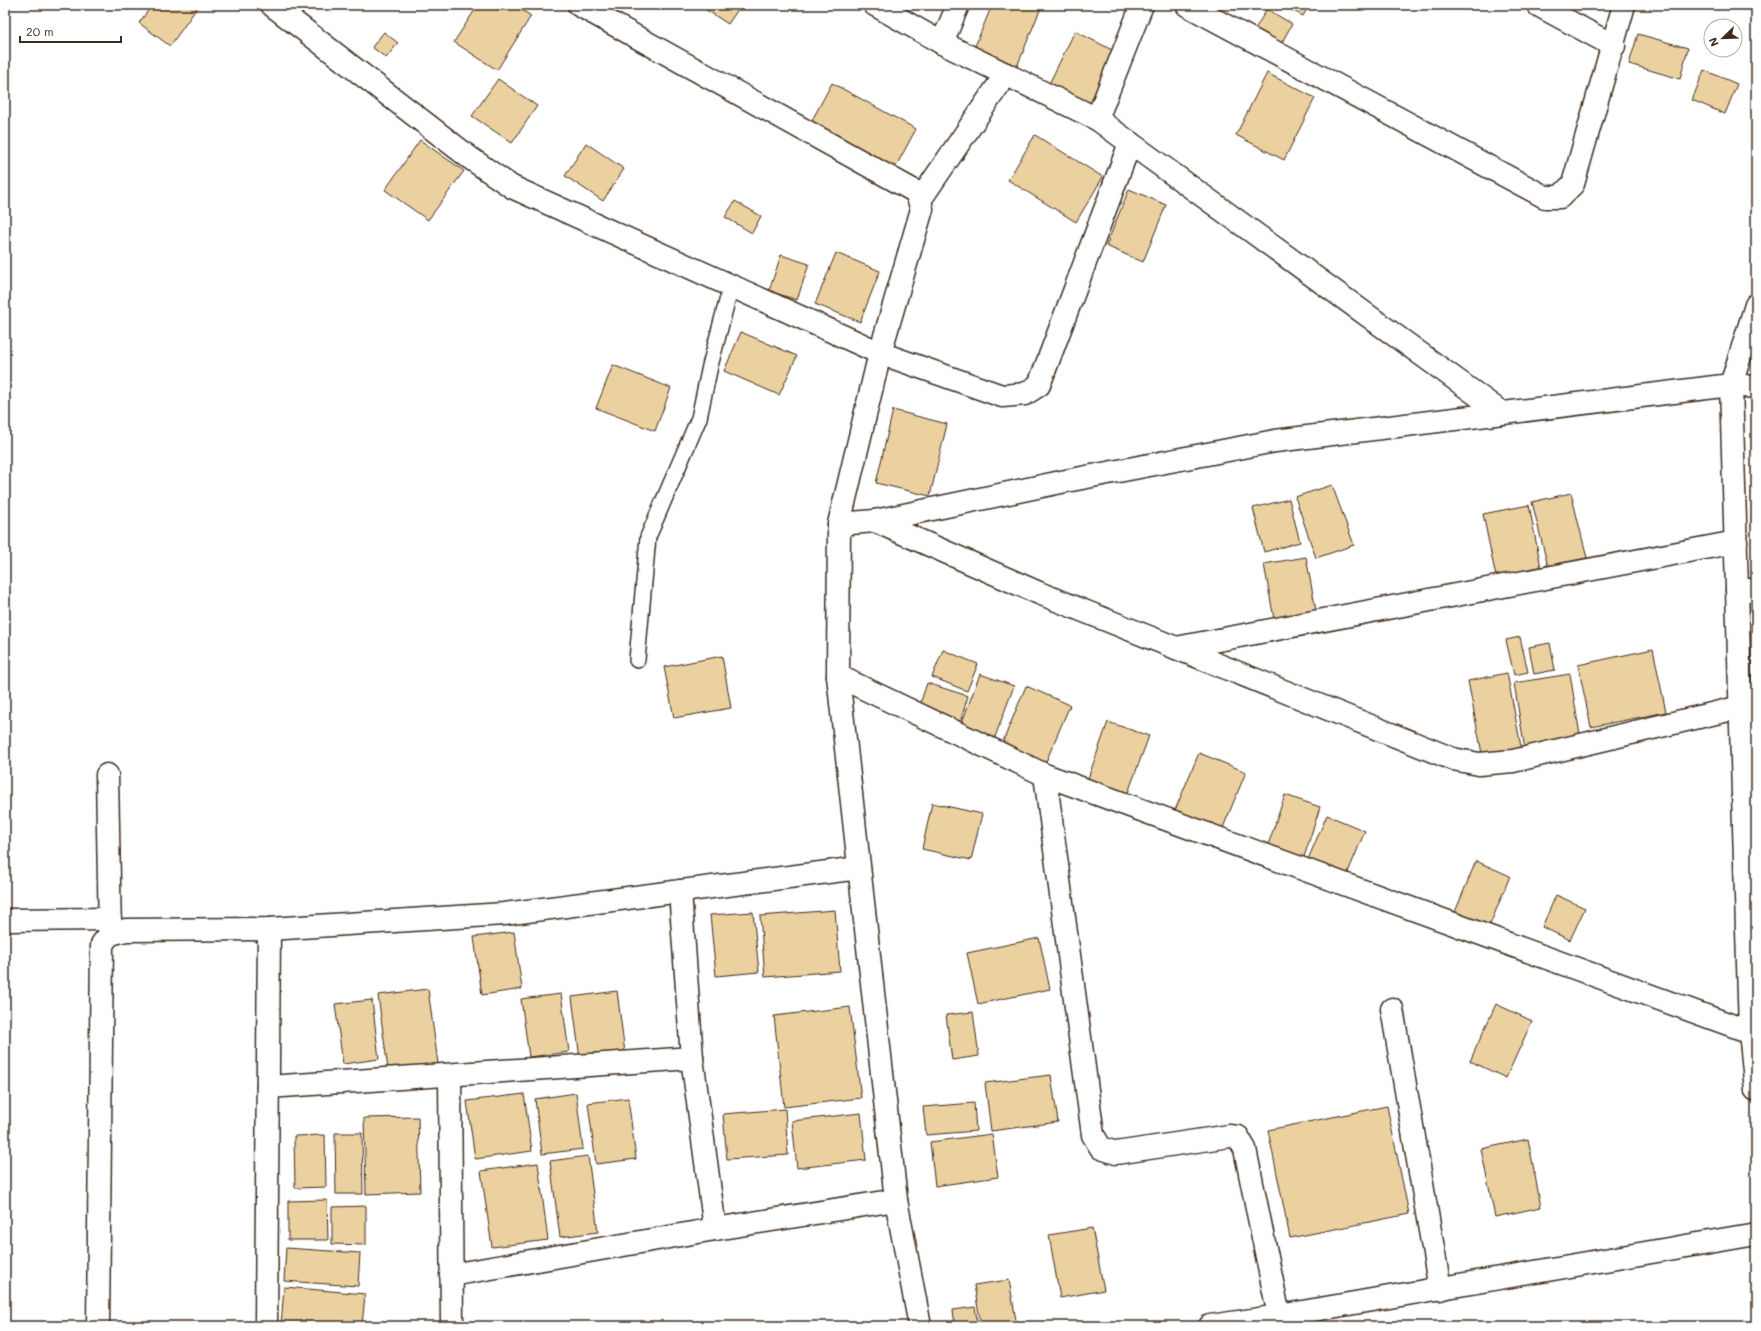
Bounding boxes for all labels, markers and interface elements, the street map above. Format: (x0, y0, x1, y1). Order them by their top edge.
scale bar (20, 18, 121, 44)
north arrow (1703, 18, 1743, 58)
text: 20 m (26, 23, 54, 39)
text: N (1705, 35, 1722, 49)

